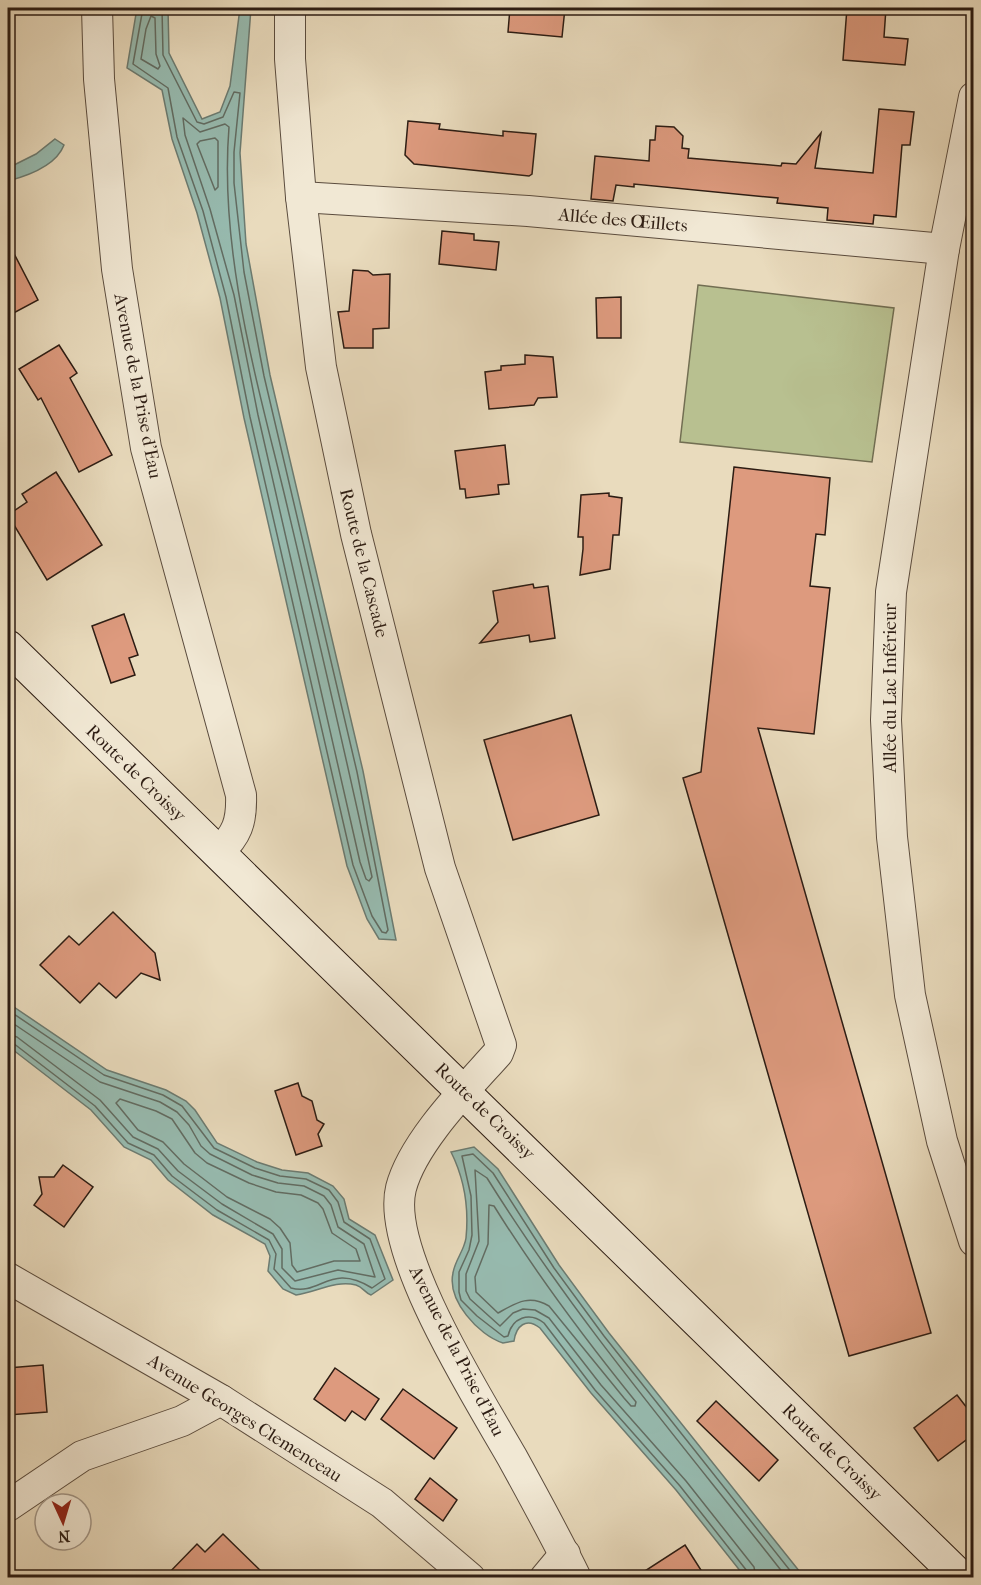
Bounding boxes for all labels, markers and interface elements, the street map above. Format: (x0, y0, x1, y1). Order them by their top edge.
street label: Allée des Œillets (556, 204, 689, 237)
street label: Avenue de la Prise d'Eau (109, 291, 166, 480)
street label: Route de la Cascade (335, 486, 392, 640)
street label: Allée du Lac Inférieur (880, 603, 901, 774)
street label: Route de Croissy (81, 721, 191, 827)
street label: Route de Croissy (430, 1059, 540, 1165)
street label: Avenue de la Prise d'Eau (404, 1262, 509, 1440)
street label: Avenue Georges Clemenceau (143, 1349, 346, 1487)
street label: Route de Croissy (777, 1400, 887, 1506)
north arrow (33, 1492, 93, 1552)
text: N (56, 1527, 71, 1546)

